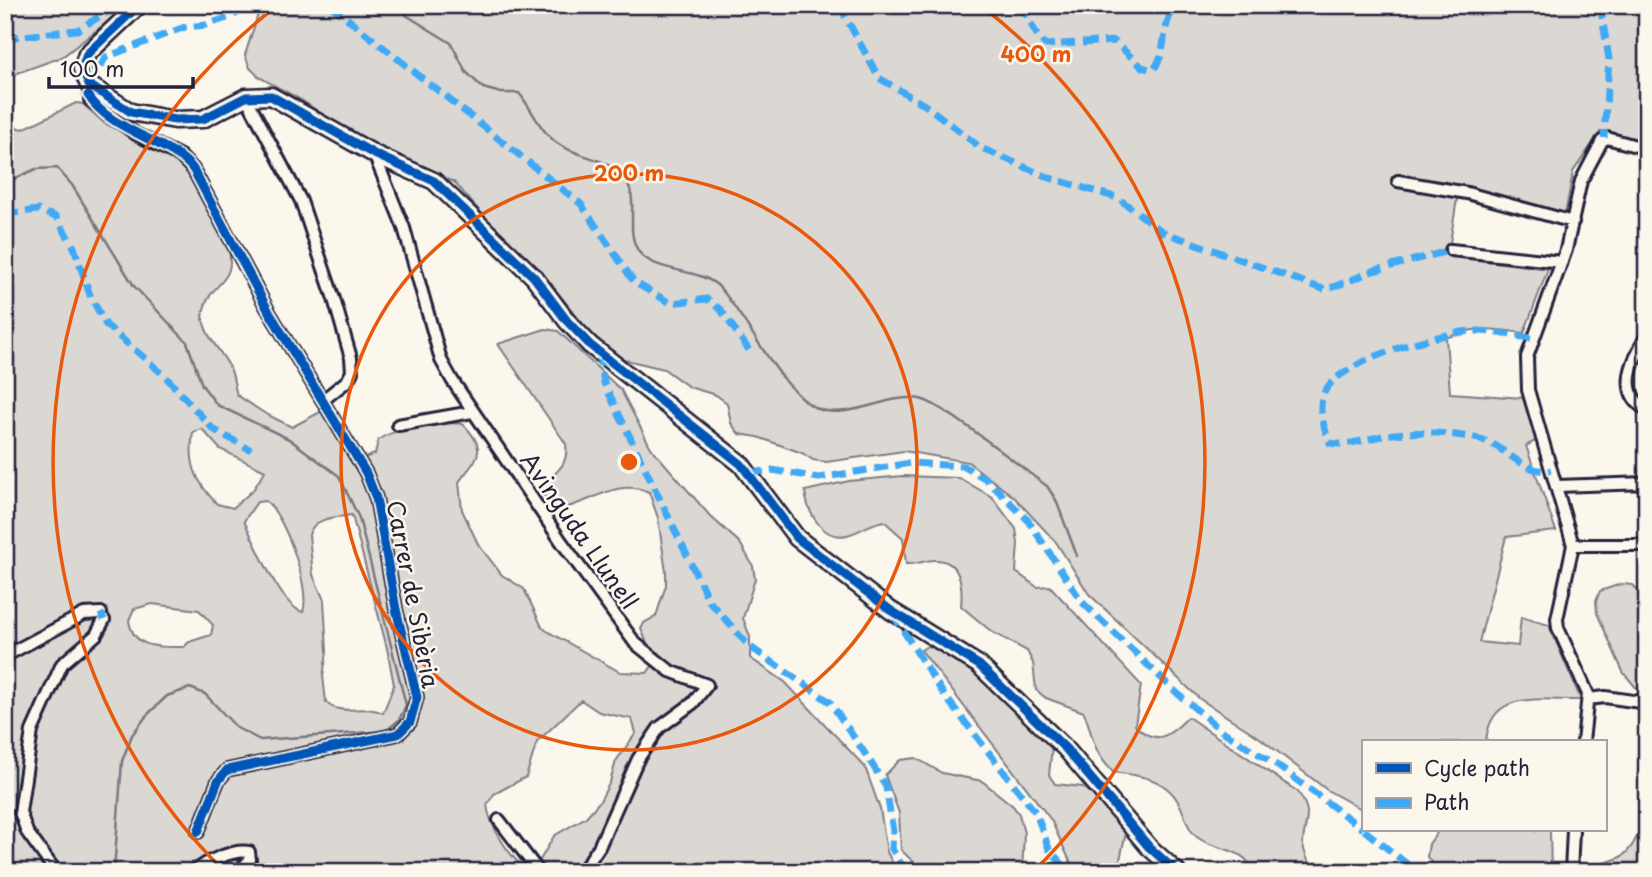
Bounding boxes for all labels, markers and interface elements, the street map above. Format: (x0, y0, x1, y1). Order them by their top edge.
text: 400 m (1001, 37, 1071, 69)
scale bar (49, 46, 192, 90)
text: 100 m (60, 52, 124, 84)
text: 200 m (594, 156, 664, 188)
street label: Avinguda Llunell (513, 444, 647, 616)
centre of rings (617, 450, 641, 474)
street label: Carrer de Sibèria (379, 497, 449, 691)
legend (1362, 740, 1606, 832)
text: Cycle path (1424, 751, 1530, 783)
text: Path (1424, 785, 1469, 817)

